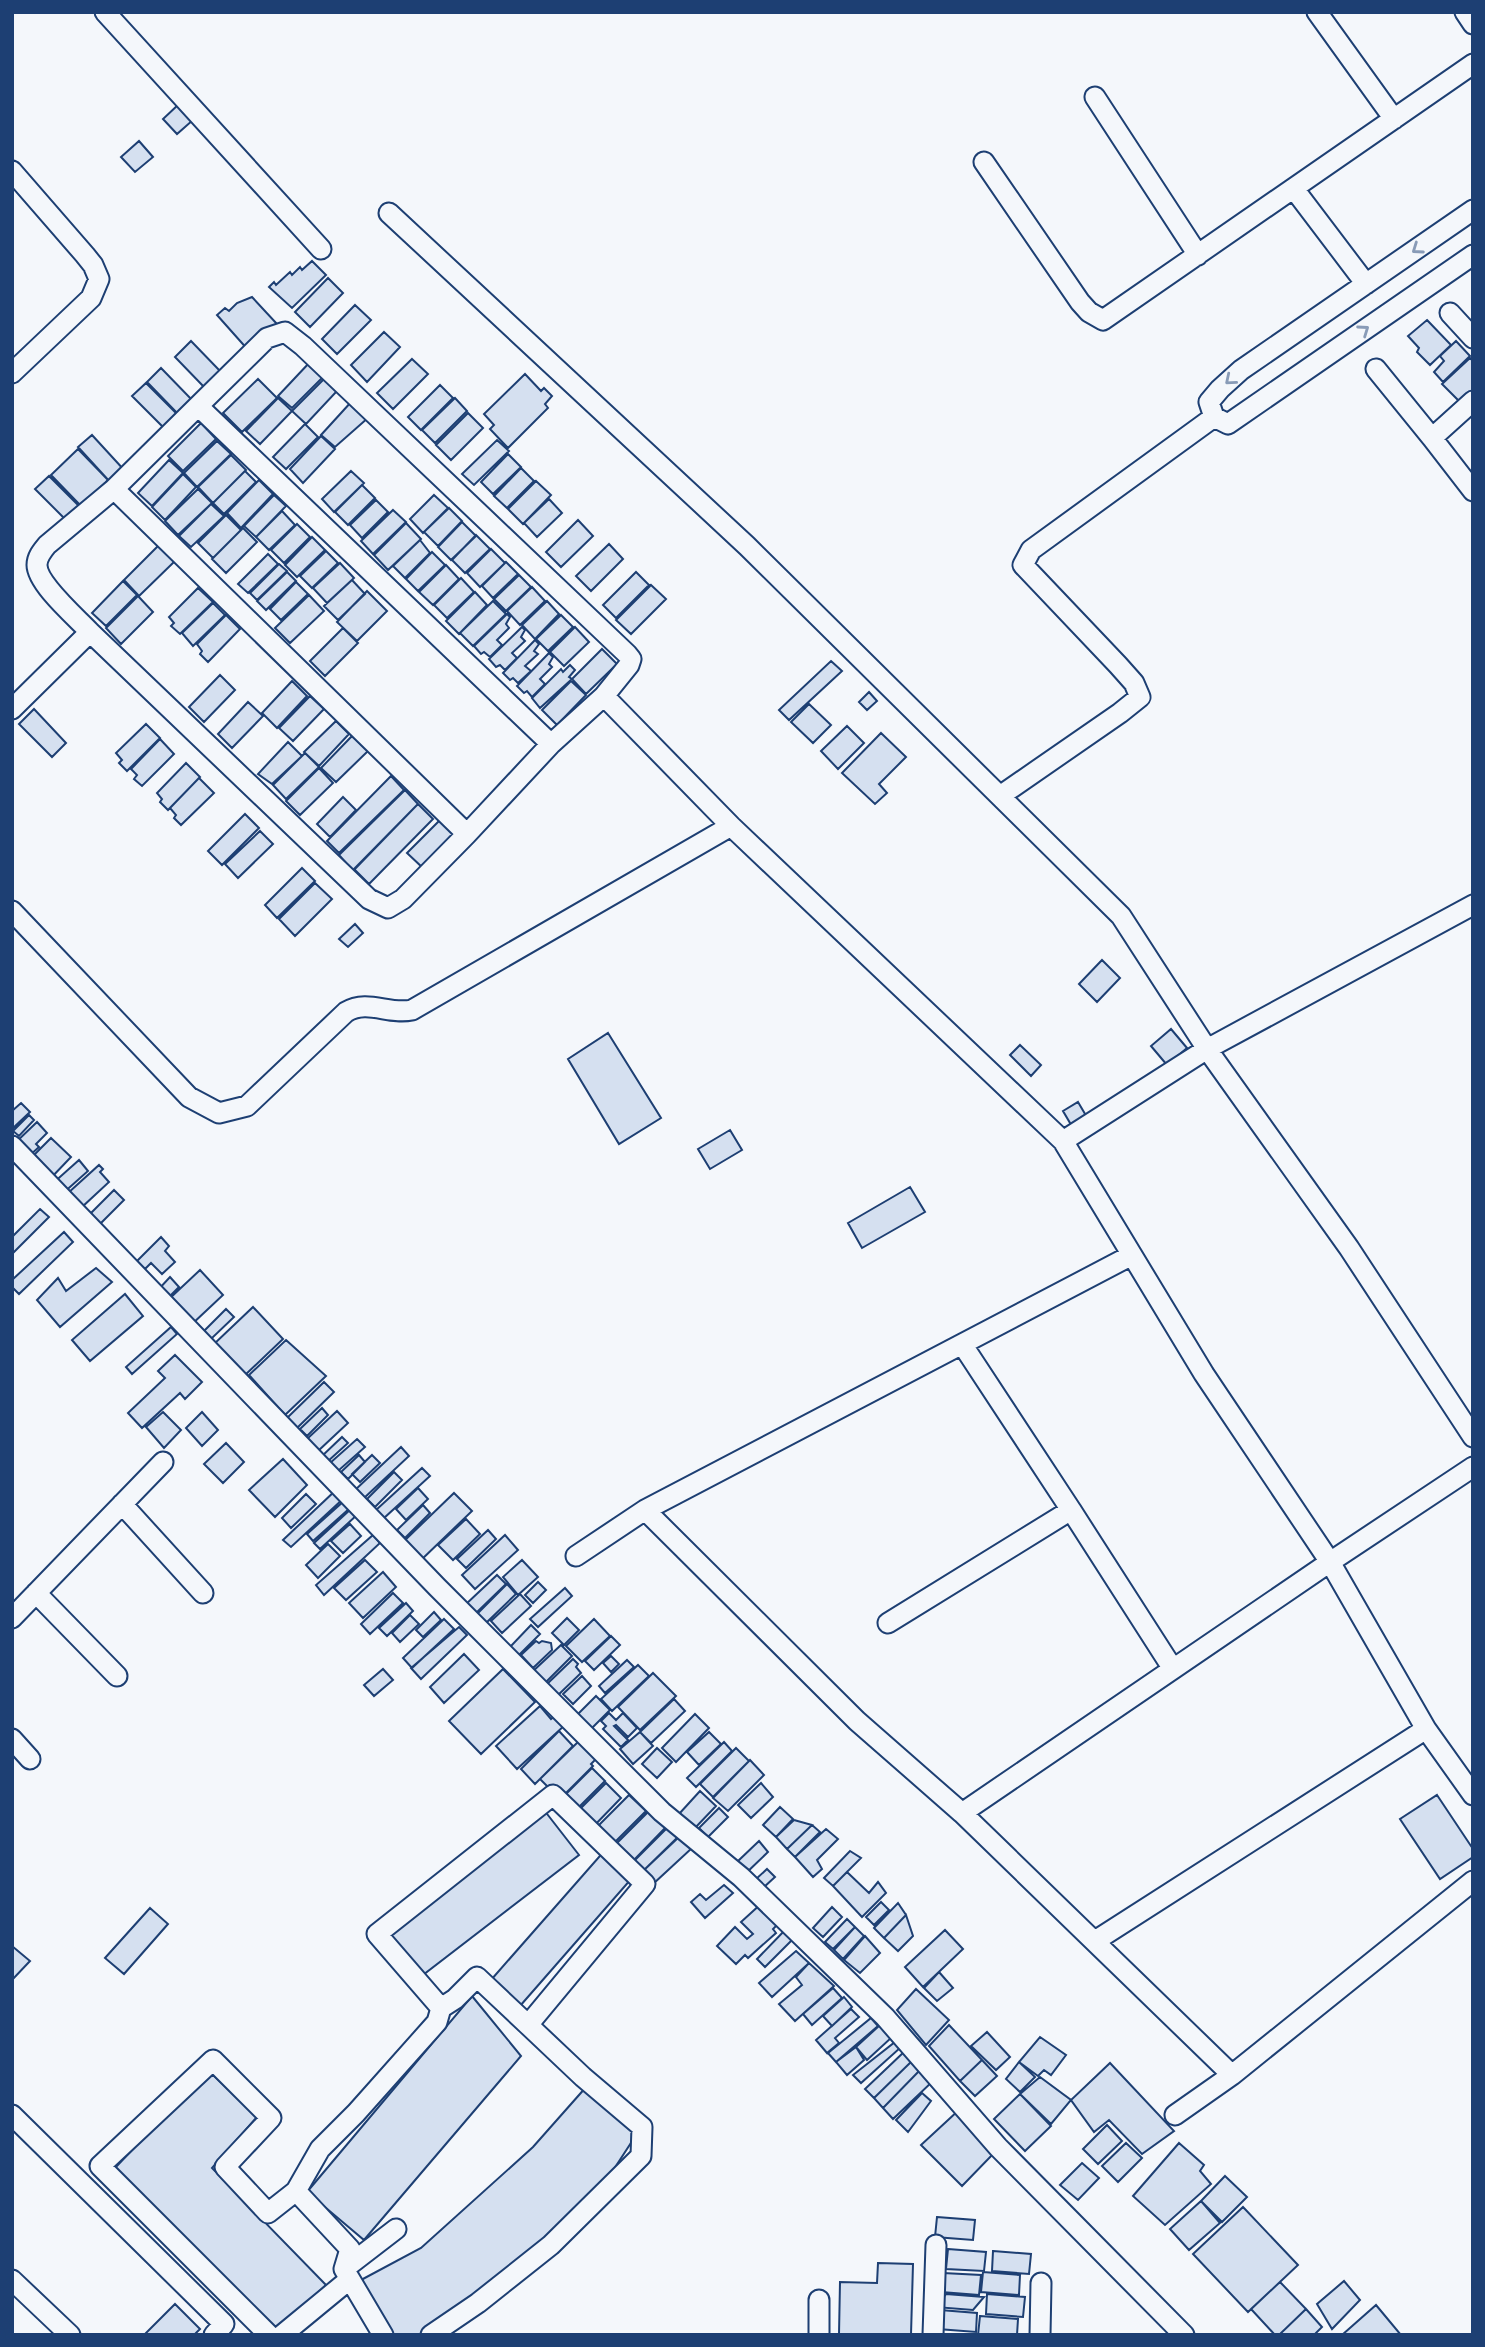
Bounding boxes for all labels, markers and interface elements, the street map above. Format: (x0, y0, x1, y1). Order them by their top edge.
one-way arrow (1411, 241, 1424, 254)
one-way arrow (1356, 326, 1369, 338)
one-way arrow (1225, 371, 1238, 384)

